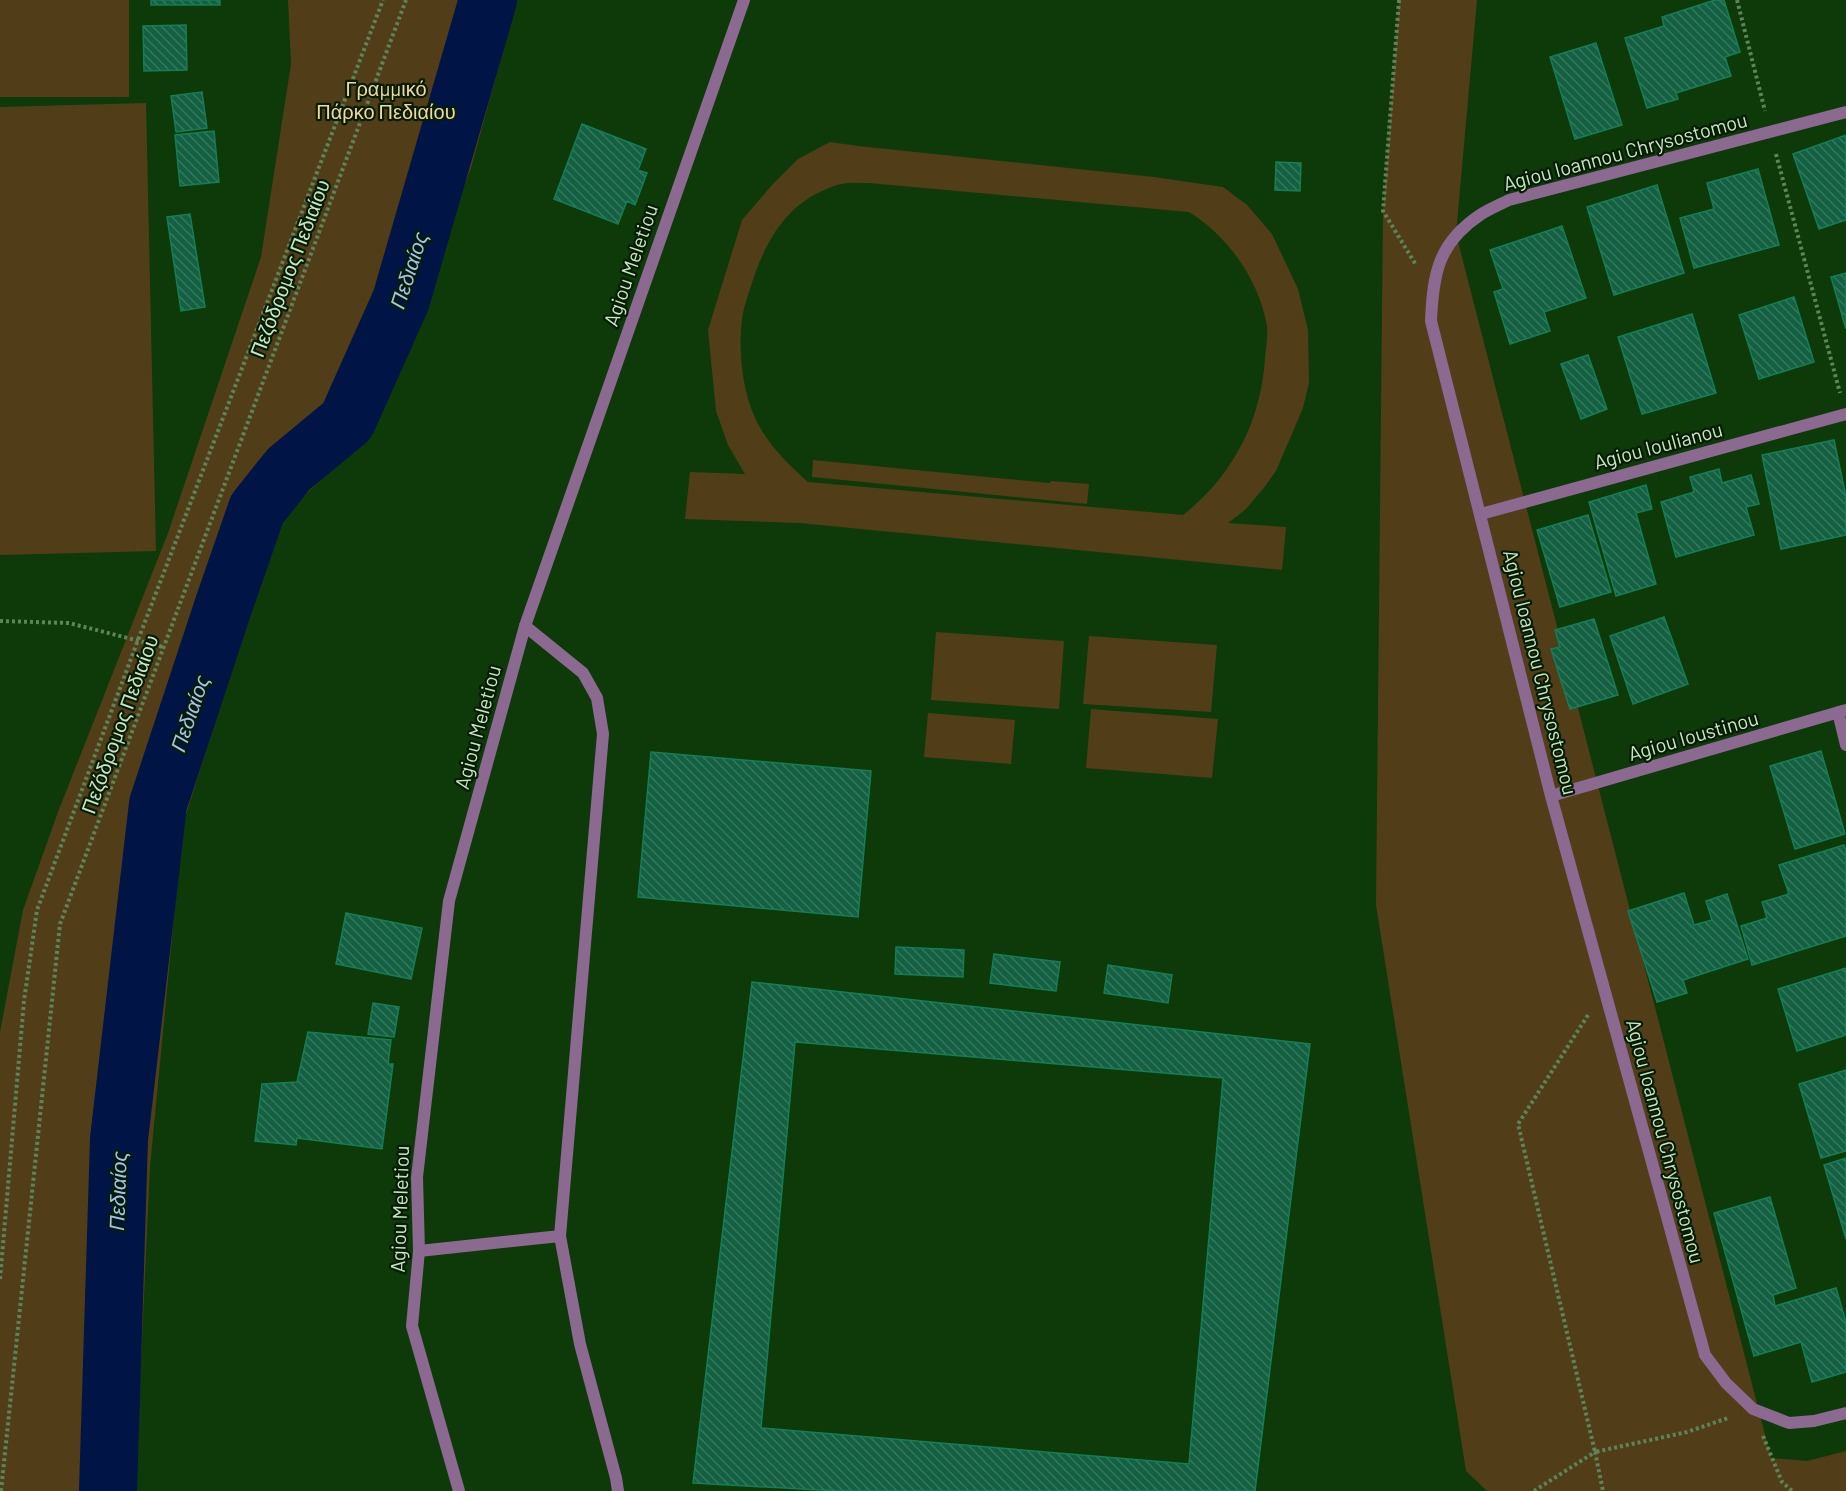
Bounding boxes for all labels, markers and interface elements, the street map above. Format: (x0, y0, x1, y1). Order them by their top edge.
park label: Γραμμικό Πάρκο Πεδιαίου (316, 76, 456, 123)
street label: Agiou Ioannou Chrysostomou (1500, 107, 1750, 195)
street label: Πεζόδρομος Πεδιαίου (244, 176, 334, 360)
street label: Agiou Meletiou (598, 201, 662, 329)
water label: Πεδιαίος (384, 228, 432, 312)
street label: Agiou Ioulianou (1591, 416, 1725, 474)
street label: Agiou Ioannou Chrysostomou (1499, 547, 1583, 797)
street label: Πεζόδρομος Πεδιαίου (76, 631, 162, 817)
street label: Agiou Meletiou (449, 662, 505, 792)
water label: Πεδιαίος (164, 671, 214, 755)
street label: Agiou Ioustinou (1625, 705, 1761, 765)
street label: Agiou Ioannou Chrysostomou (1622, 1016, 1710, 1266)
street label: Agiou Meletiou (385, 1145, 413, 1273)
water label: Πεδιαίος (103, 1150, 131, 1231)

